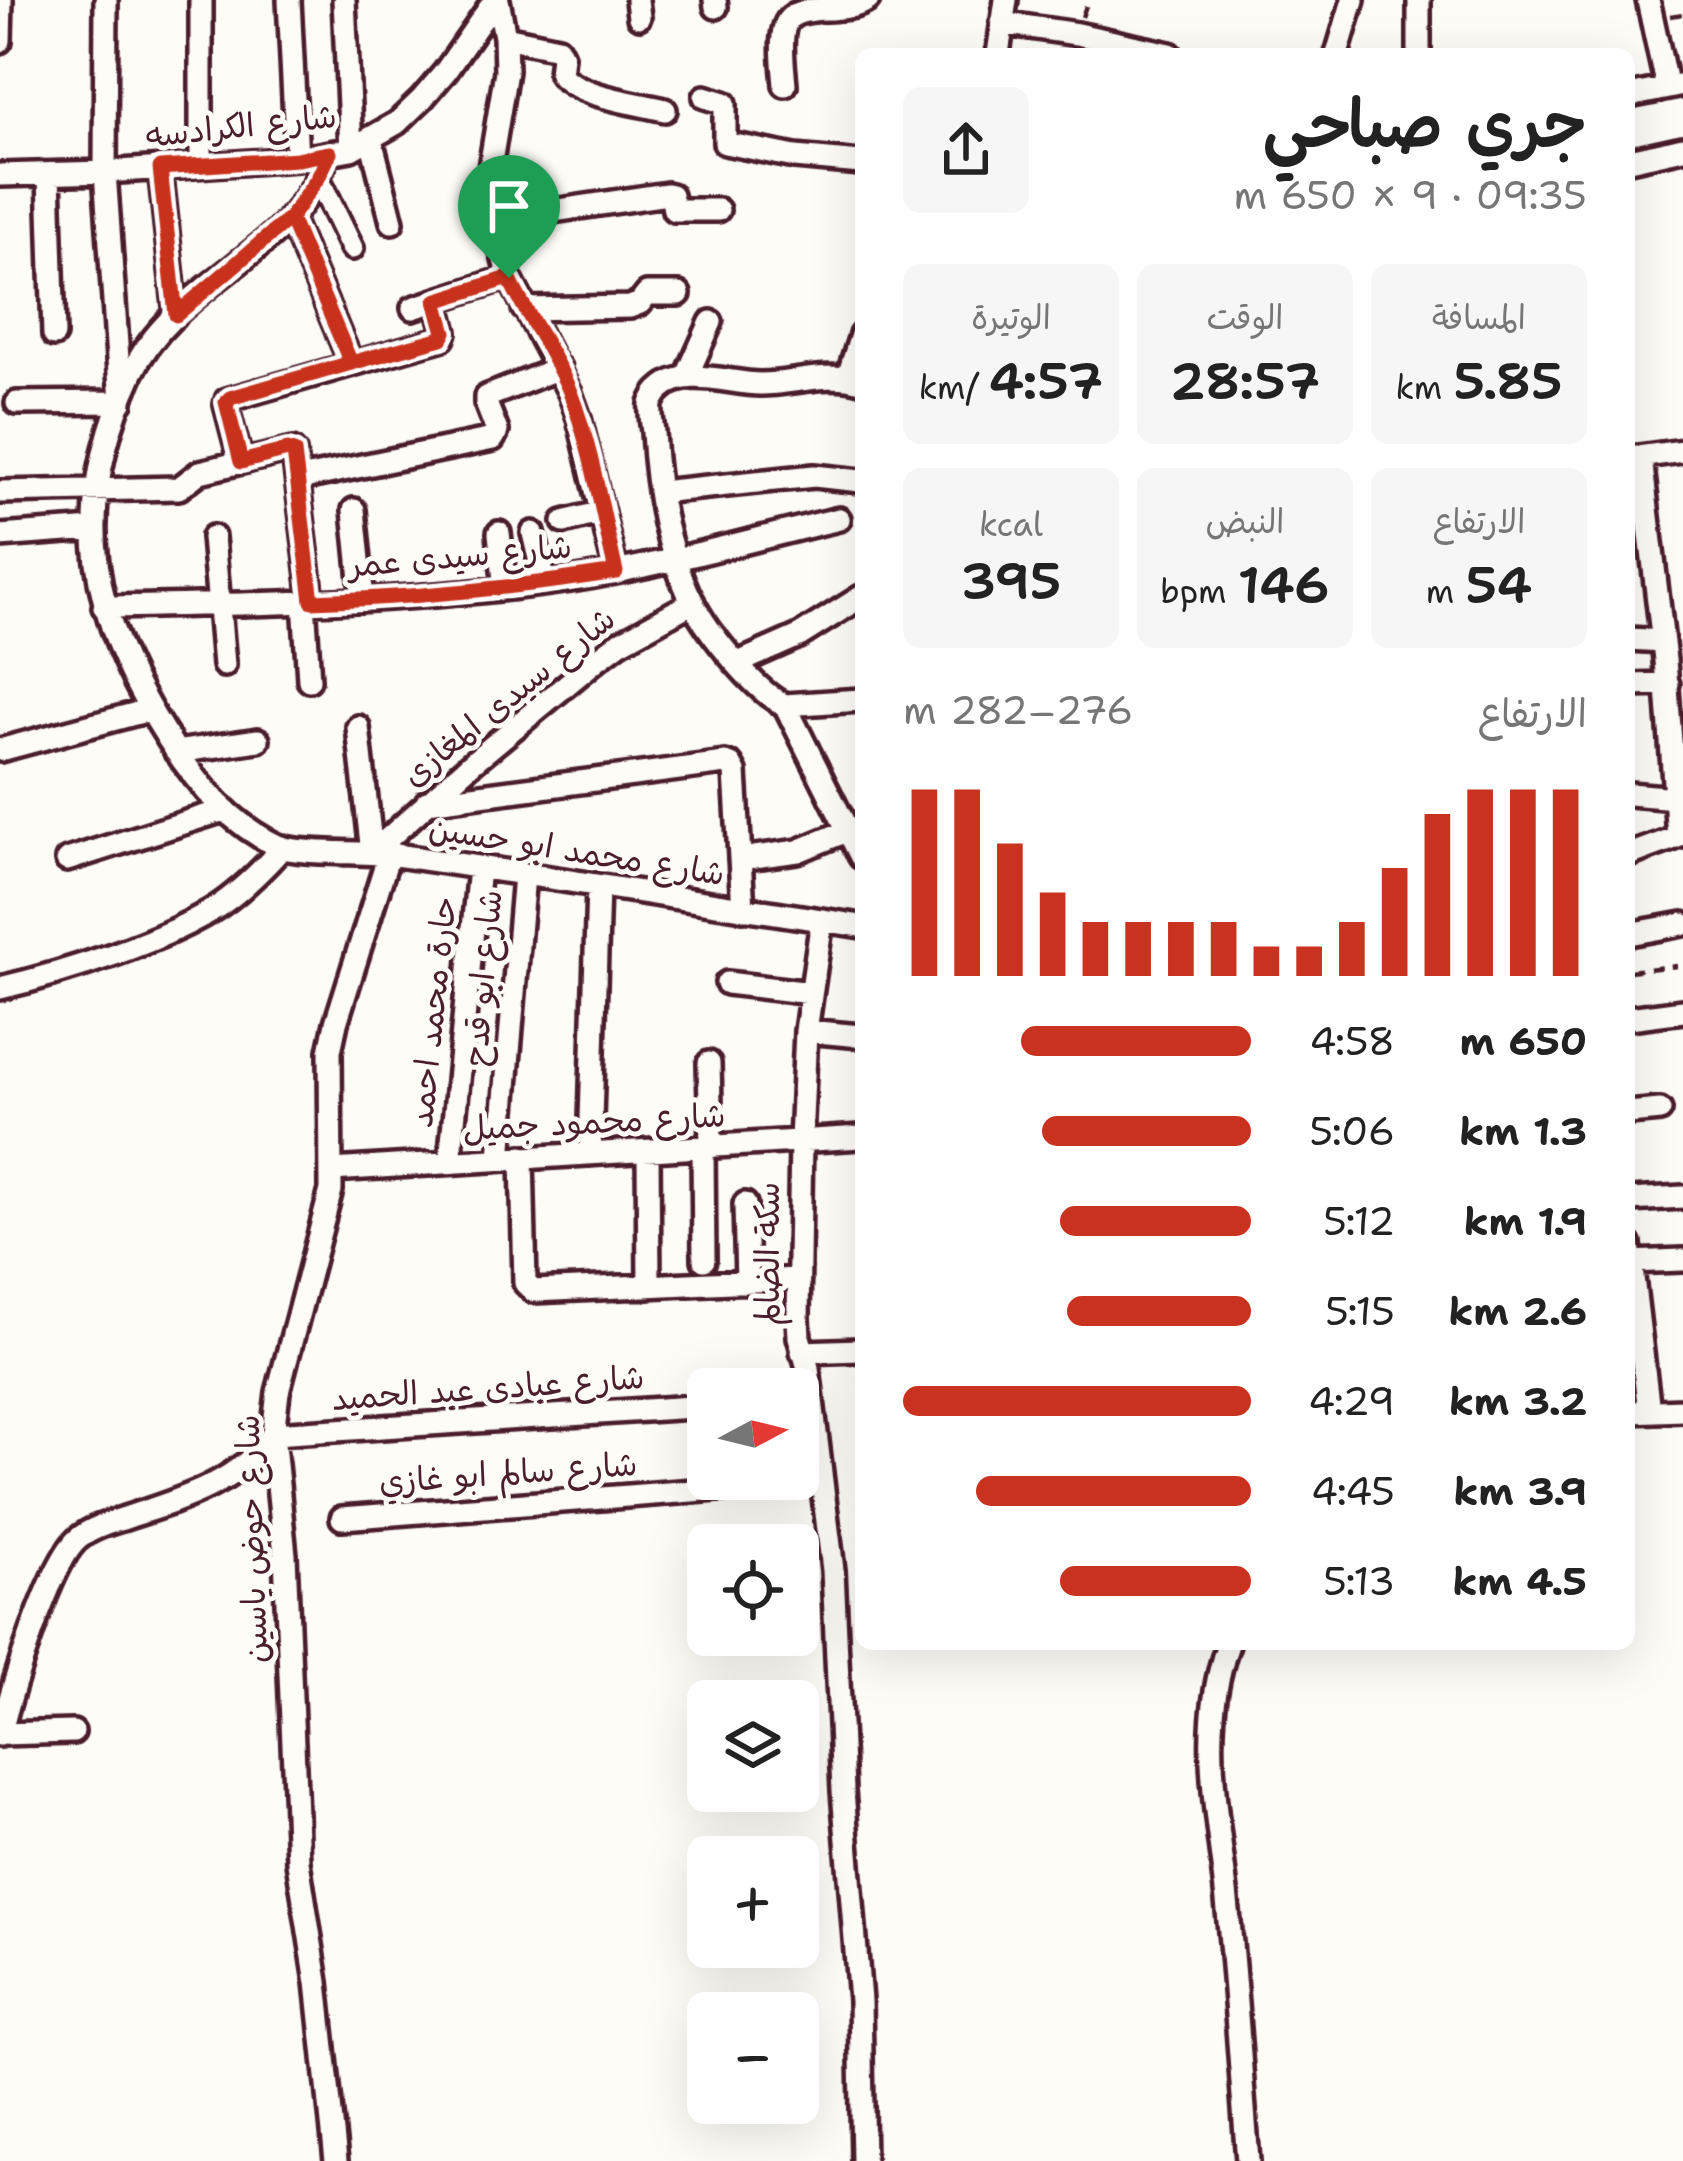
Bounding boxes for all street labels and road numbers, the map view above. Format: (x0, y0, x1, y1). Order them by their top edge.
street label: شارع الكرادسه (143, 93, 339, 159)
street label: شارع سيدى عمر (343, 523, 574, 589)
street label: شارع سيدى المغازى (392, 596, 625, 797)
street label: شارع محمد ابو حسين (426, 805, 728, 897)
street label: شارع ابو قدح (452, 888, 514, 1068)
street label: حارة محمد احمد (398, 894, 467, 1130)
street label: شارع محمود جميل (461, 1092, 727, 1152)
street label: سكة الضالم (745, 1182, 793, 1326)
street label: شارع عبادى عبد الحميد (330, 1354, 646, 1422)
street label: شارع حوض ياسين (225, 1414, 279, 1664)
street label: شارع سالم ابو غازي (377, 1441, 639, 1507)

